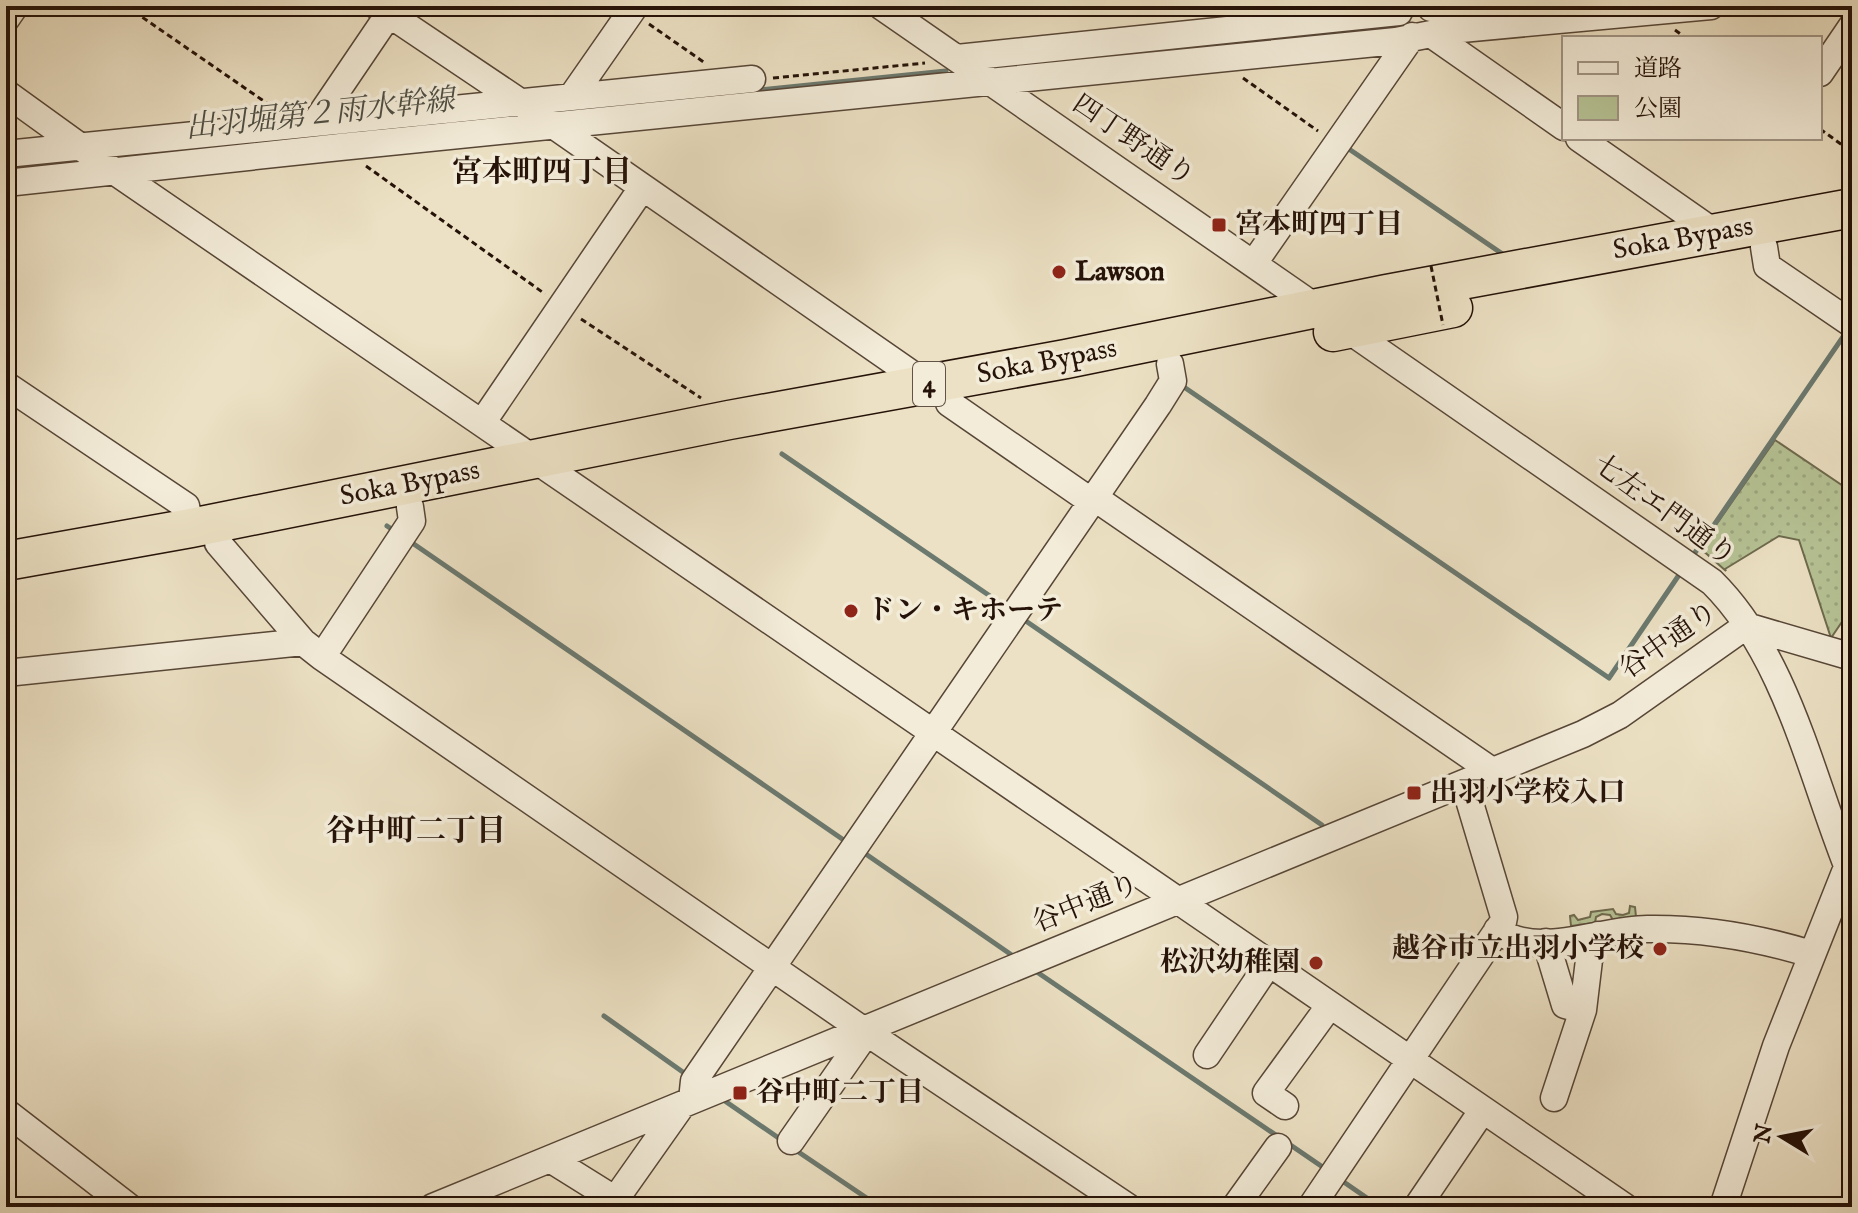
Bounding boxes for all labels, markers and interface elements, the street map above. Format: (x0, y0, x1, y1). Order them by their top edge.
legend (1562, 36, 1822, 140)
text: 道路 (1634, 54, 1682, 85)
water label: 出羽堀第２雨水幹線 (184, 82, 460, 148)
street label: 四丁野通り (1065, 87, 1201, 195)
text: 公園 (1634, 94, 1682, 125)
district label: 宮本町四丁目 (452, 154, 632, 192)
place label: 宮本町四丁目 (1235, 208, 1403, 243)
street label: Soka Bypass (1610, 209, 1756, 269)
marker: 宮本町四丁目 (1210, 216, 1228, 234)
place label: Lawson (1075, 255, 1165, 290)
marker: Lawson (1050, 263, 1068, 281)
street label: Soka Bypass (974, 331, 1120, 393)
road number: 4 (913, 362, 945, 406)
street label: 七左エ門通り (1586, 447, 1742, 575)
street label: Soka Bypass (337, 453, 483, 515)
place label: ドン・キホーテ (867, 594, 1063, 629)
street label: 谷中通り (1613, 595, 1725, 687)
marker: ドン・キホーテ (842, 602, 860, 620)
place label: 出羽小学校入口 (1430, 776, 1626, 811)
marker: 出羽小学校入口 (1405, 784, 1423, 802)
district label: 谷中町二丁目 (326, 813, 506, 851)
street label: 谷中通り (1028, 867, 1144, 941)
place label: 越谷市立出羽小学校 (1392, 932, 1644, 967)
marker: 越谷市立出羽小学校 (1651, 940, 1669, 958)
place label: 松沢幼稚園 (1160, 946, 1300, 981)
marker: 松沢幼稚園 (1307, 954, 1325, 972)
place label: 谷中町二丁目 (756, 1076, 924, 1111)
marker: 谷中町二丁目 (731, 1084, 749, 1102)
north arrow (1742, 1097, 1822, 1177)
text: N (1749, 1122, 1780, 1147)

